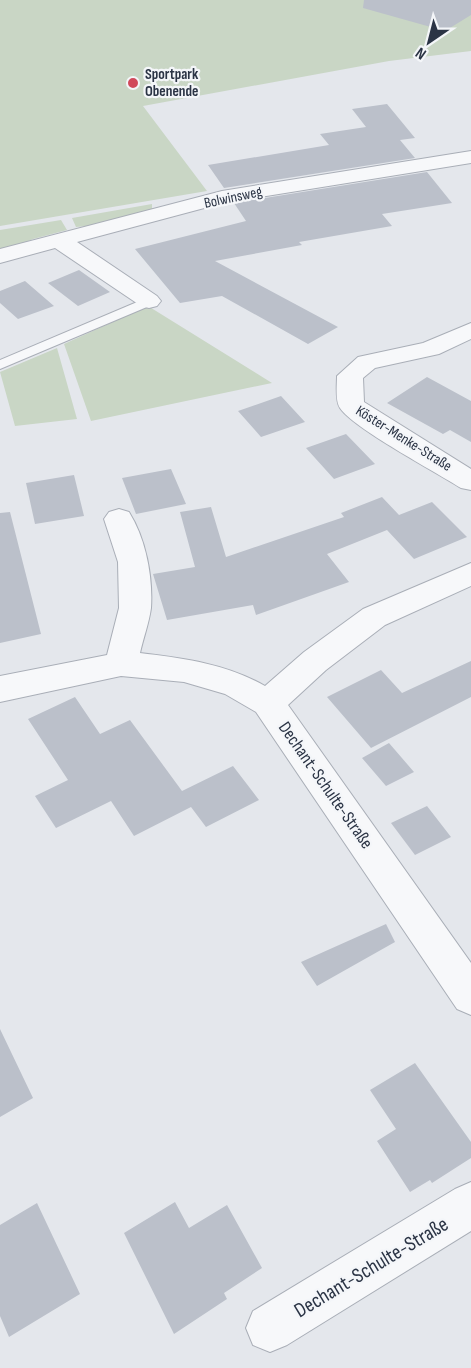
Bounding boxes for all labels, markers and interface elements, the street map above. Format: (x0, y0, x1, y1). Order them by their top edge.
north arrow (399, 12, 459, 72)
text: N (412, 43, 430, 63)
place label: Sportpark Obenende (145, 65, 199, 101)
marker: Sportpark Obenende (126, 76, 140, 90)
street label: Bolwinsweg (202, 182, 264, 213)
street label: Köster-Menke-Straße (352, 401, 455, 476)
street label: Dechant-Schulte-Straße (274, 718, 377, 853)
street label: Dechant-Schulte-Straße (290, 1212, 453, 1323)

